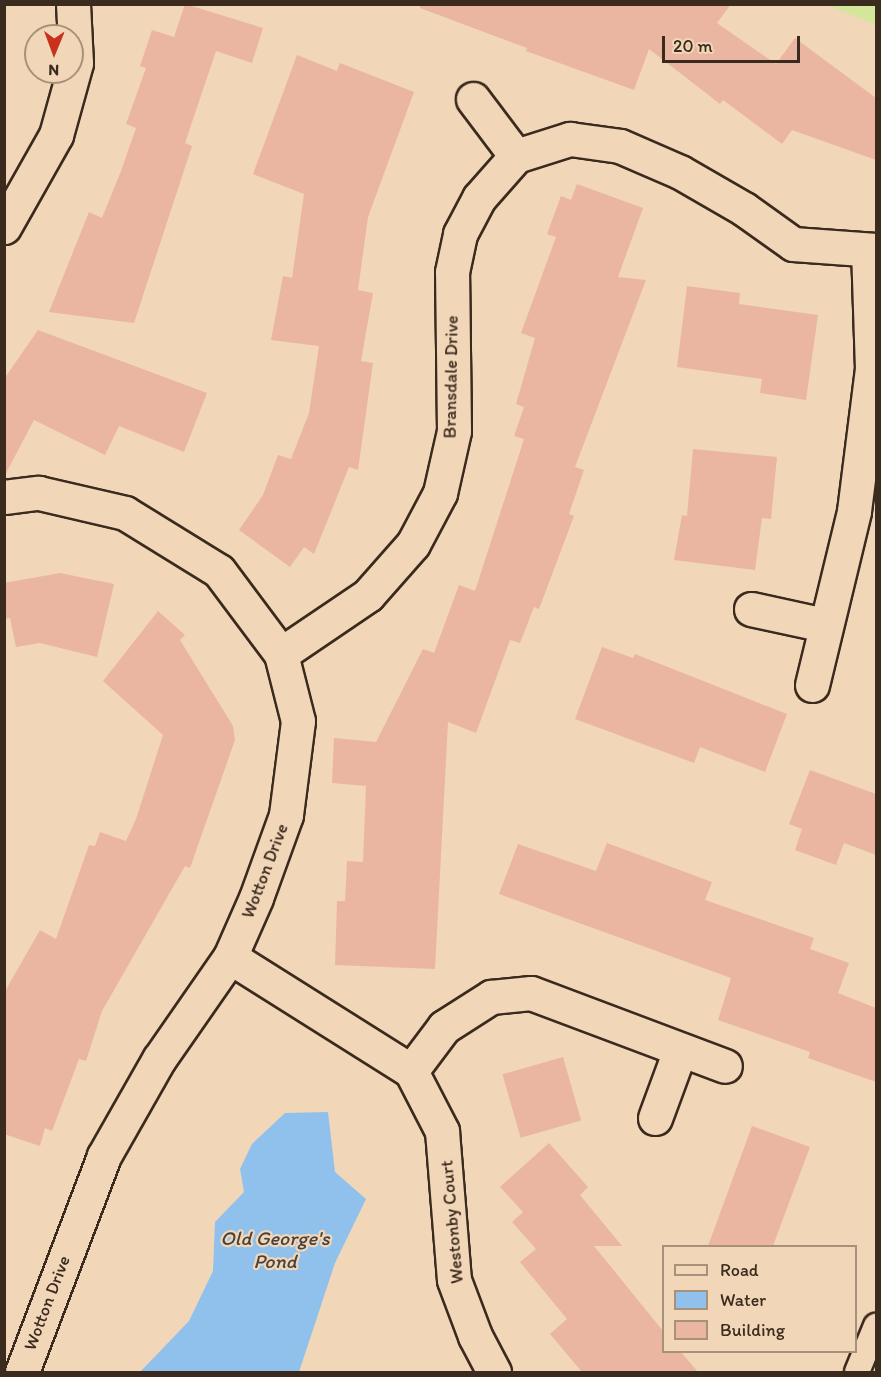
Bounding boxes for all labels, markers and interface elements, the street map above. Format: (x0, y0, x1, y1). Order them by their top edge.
north arrow (24, 24, 84, 84)
scale bar (665, 24, 803, 62)
text: 20 m (673, 35, 713, 57)
text: N (48, 61, 59, 80)
street label: Bransdale Drive (439, 315, 463, 439)
street label: Wotton Drive (237, 820, 293, 922)
street label: Westonby Court (436, 1159, 468, 1285)
water label: Old George's Pond (220, 1226, 330, 1273)
legend (662, 1245, 857, 1353)
street label: Wotton Drive (19, 1252, 75, 1354)
text: Road (720, 1259, 759, 1281)
text: Water (720, 1289, 766, 1311)
text: Building (720, 1319, 785, 1341)

